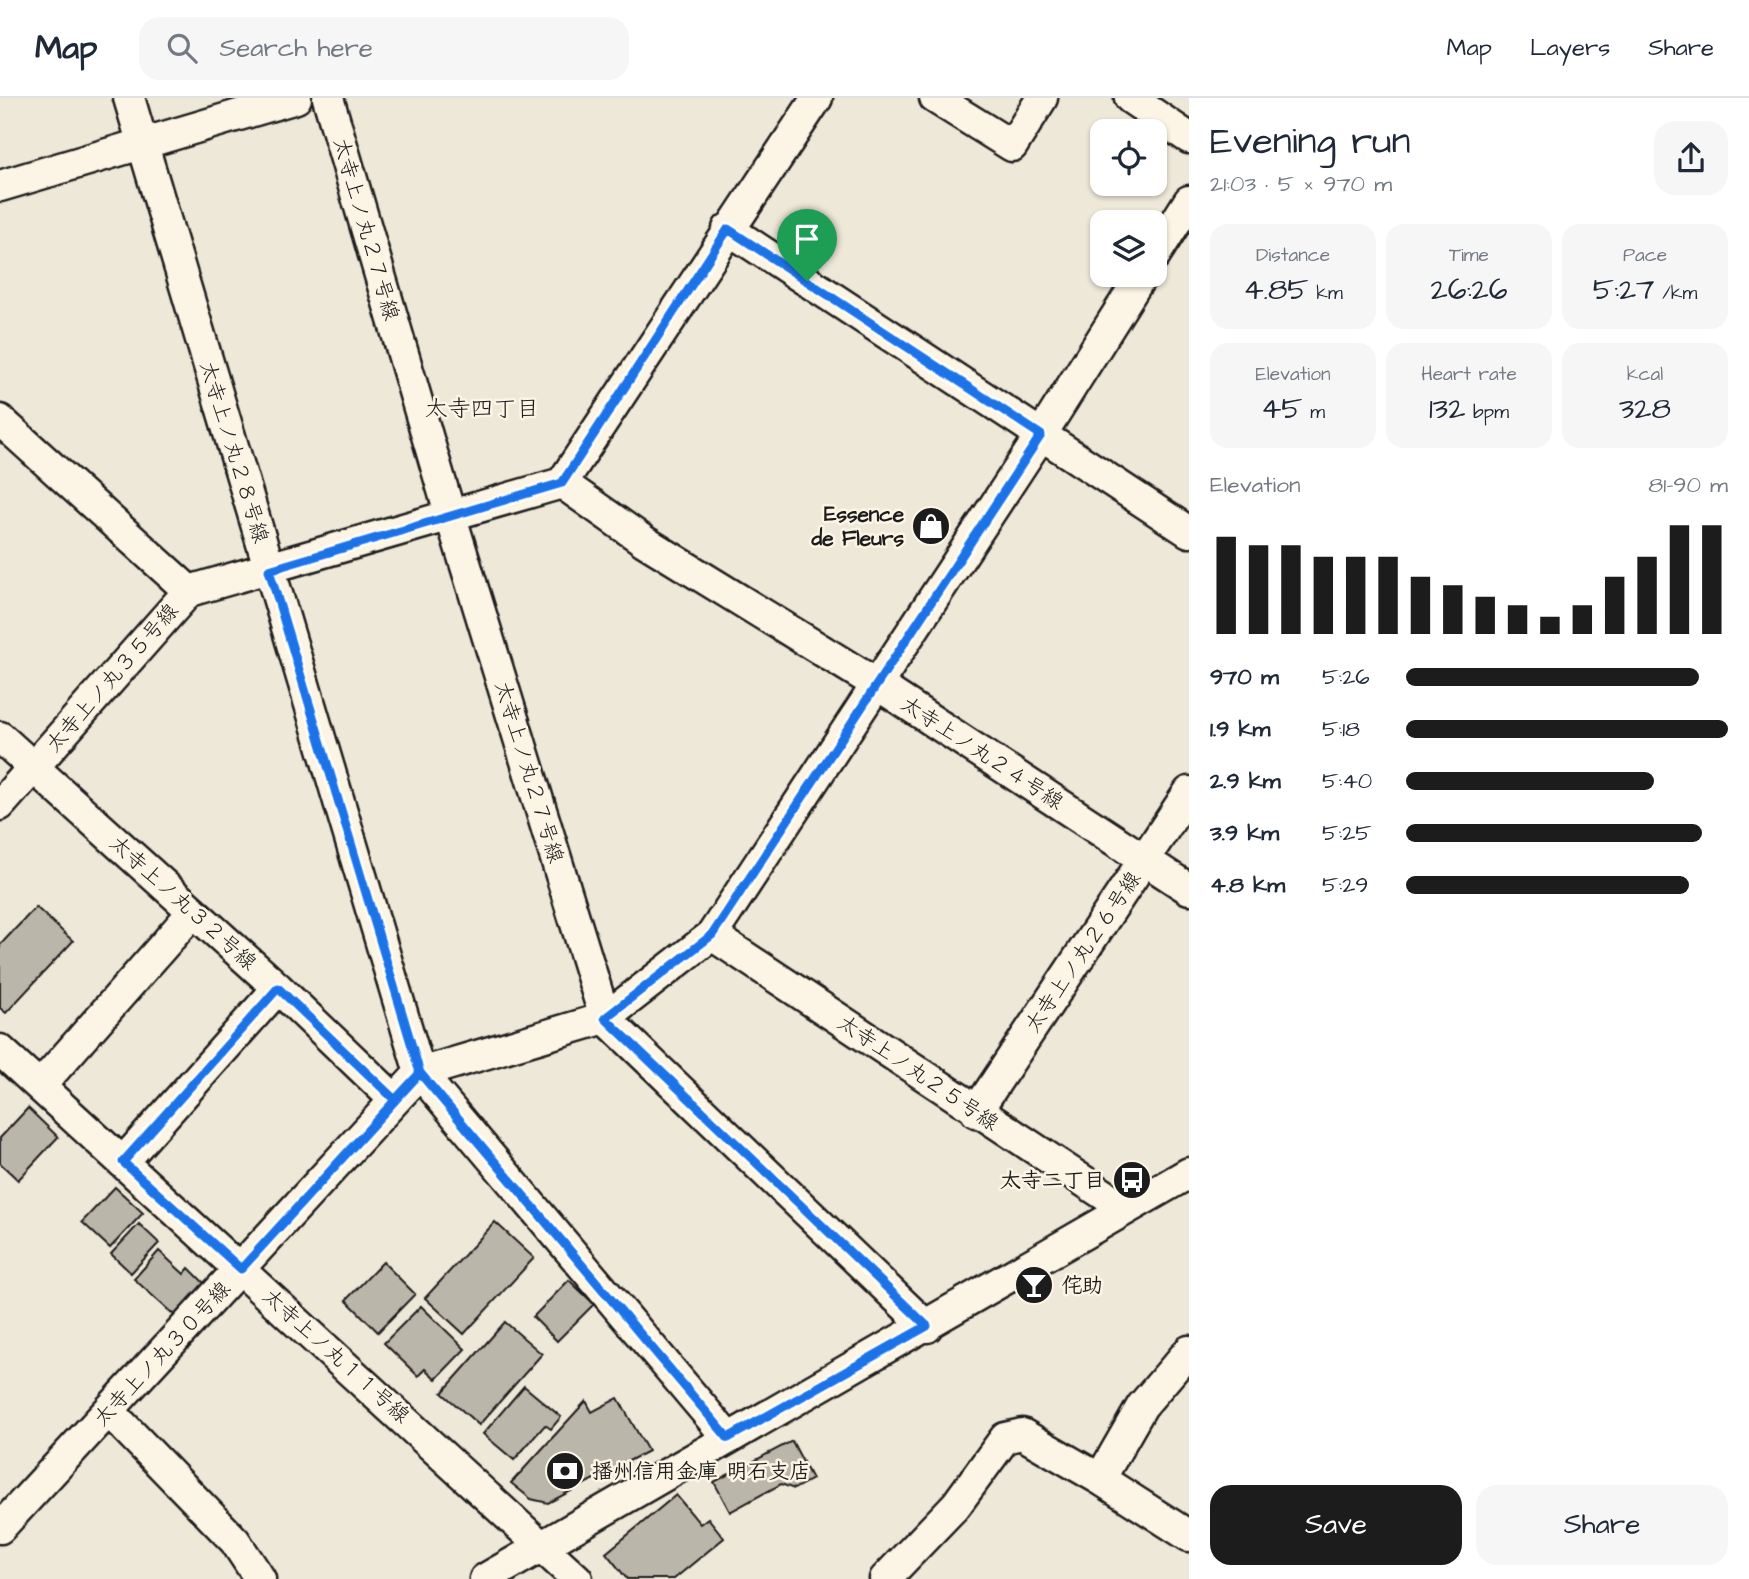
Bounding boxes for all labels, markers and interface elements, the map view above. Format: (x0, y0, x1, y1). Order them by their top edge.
search box (139, 17, 629, 80)
text: Map (35, 25, 97, 71)
icon: search (163, 29, 201, 67)
text: Search here (219, 30, 373, 66)
text: Map (1447, 31, 1492, 65)
text: Layers (1530, 31, 1610, 65)
text: Share (1648, 31, 1714, 65)
text: Evening run (1210, 116, 1411, 168)
map controls (1090, 119, 1167, 287)
button: locate (1090, 119, 1167, 196)
button: share (1654, 121, 1728, 195)
street label: 太寺上ノ丸２７号線 (326, 134, 406, 324)
text: 21:03 · 5 × 970 m (1210, 168, 1392, 200)
pin (777, 209, 837, 281)
button: layers (1090, 210, 1167, 287)
icon: arrive (788, 220, 826, 258)
text: Distance (1256, 242, 1330, 269)
text: Time (1449, 242, 1489, 269)
text: Pace (1623, 242, 1667, 269)
text: 4.85 (1243, 269, 1309, 311)
text: 26:26 (1431, 269, 1507, 311)
text: 5:27 (1593, 269, 1655, 311)
text: km (1309, 280, 1343, 307)
text: /km (1655, 280, 1697, 307)
street label: 太寺上ノ丸２８号線 (193, 357, 275, 547)
text: Elevation (1256, 361, 1330, 388)
text: Heart rate (1421, 361, 1517, 388)
text: kcal (1627, 361, 1663, 388)
text: 45 (1261, 388, 1303, 430)
text: 132 (1429, 388, 1465, 430)
text: 328 (1619, 388, 1671, 430)
district label: 太寺四丁目 (425, 393, 540, 425)
text: m (1303, 399, 1325, 426)
text: bpm (1465, 399, 1509, 426)
text: Elevation (1210, 469, 1301, 501)
text: 81–90 m (1648, 469, 1728, 501)
place label: Essence de Fleurs (810, 500, 905, 553)
shop icon: Essence de Fleurs (910, 505, 952, 547)
street label: 太寺上ノ丸３５号線 (39, 597, 185, 759)
text: 970 m (1210, 661, 1279, 693)
text: 5:26 (1322, 661, 1370, 693)
street label: 太寺上ノ丸２７号線 (488, 677, 570, 867)
street label: 太寺上ノ丸２４号線 (895, 689, 1069, 817)
text: 1.9 km (1210, 713, 1271, 745)
text: 5:18 (1322, 713, 1360, 745)
text: 2.9 km (1210, 765, 1281, 797)
text: 5:40 (1322, 765, 1372, 797)
text: 3.9 km (1210, 817, 1279, 849)
text: 5:25 (1322, 817, 1372, 849)
street label: 太寺上ノ丸３２号線 (103, 829, 263, 977)
street label: 太寺上ノ丸２６号線 (1018, 866, 1148, 1038)
text: 4.8 km (1210, 869, 1285, 901)
text: 5:29 (1322, 869, 1368, 901)
street label: 太寺上ノ丸２５号線 (832, 1008, 1004, 1138)
bus stop icon: 太寺二丁目 (1111, 1159, 1153, 1201)
place label: 太寺二丁目 (1000, 1166, 1105, 1195)
bar icon: 侘助 (1013, 1264, 1055, 1306)
place label: 侘助 (1061, 1271, 1103, 1300)
street label: 太寺上ノ丸３０号線 (87, 1275, 237, 1433)
street label: 太寺上ノ丸１１号線 (256, 1282, 416, 1430)
bank icon: 播州信用金庫 明石支店 (544, 1450, 586, 1492)
place label: 播州信用金庫 明石支店 (592, 1457, 810, 1486)
button: Save (1210, 1485, 1462, 1565)
button: Share (1476, 1485, 1728, 1565)

